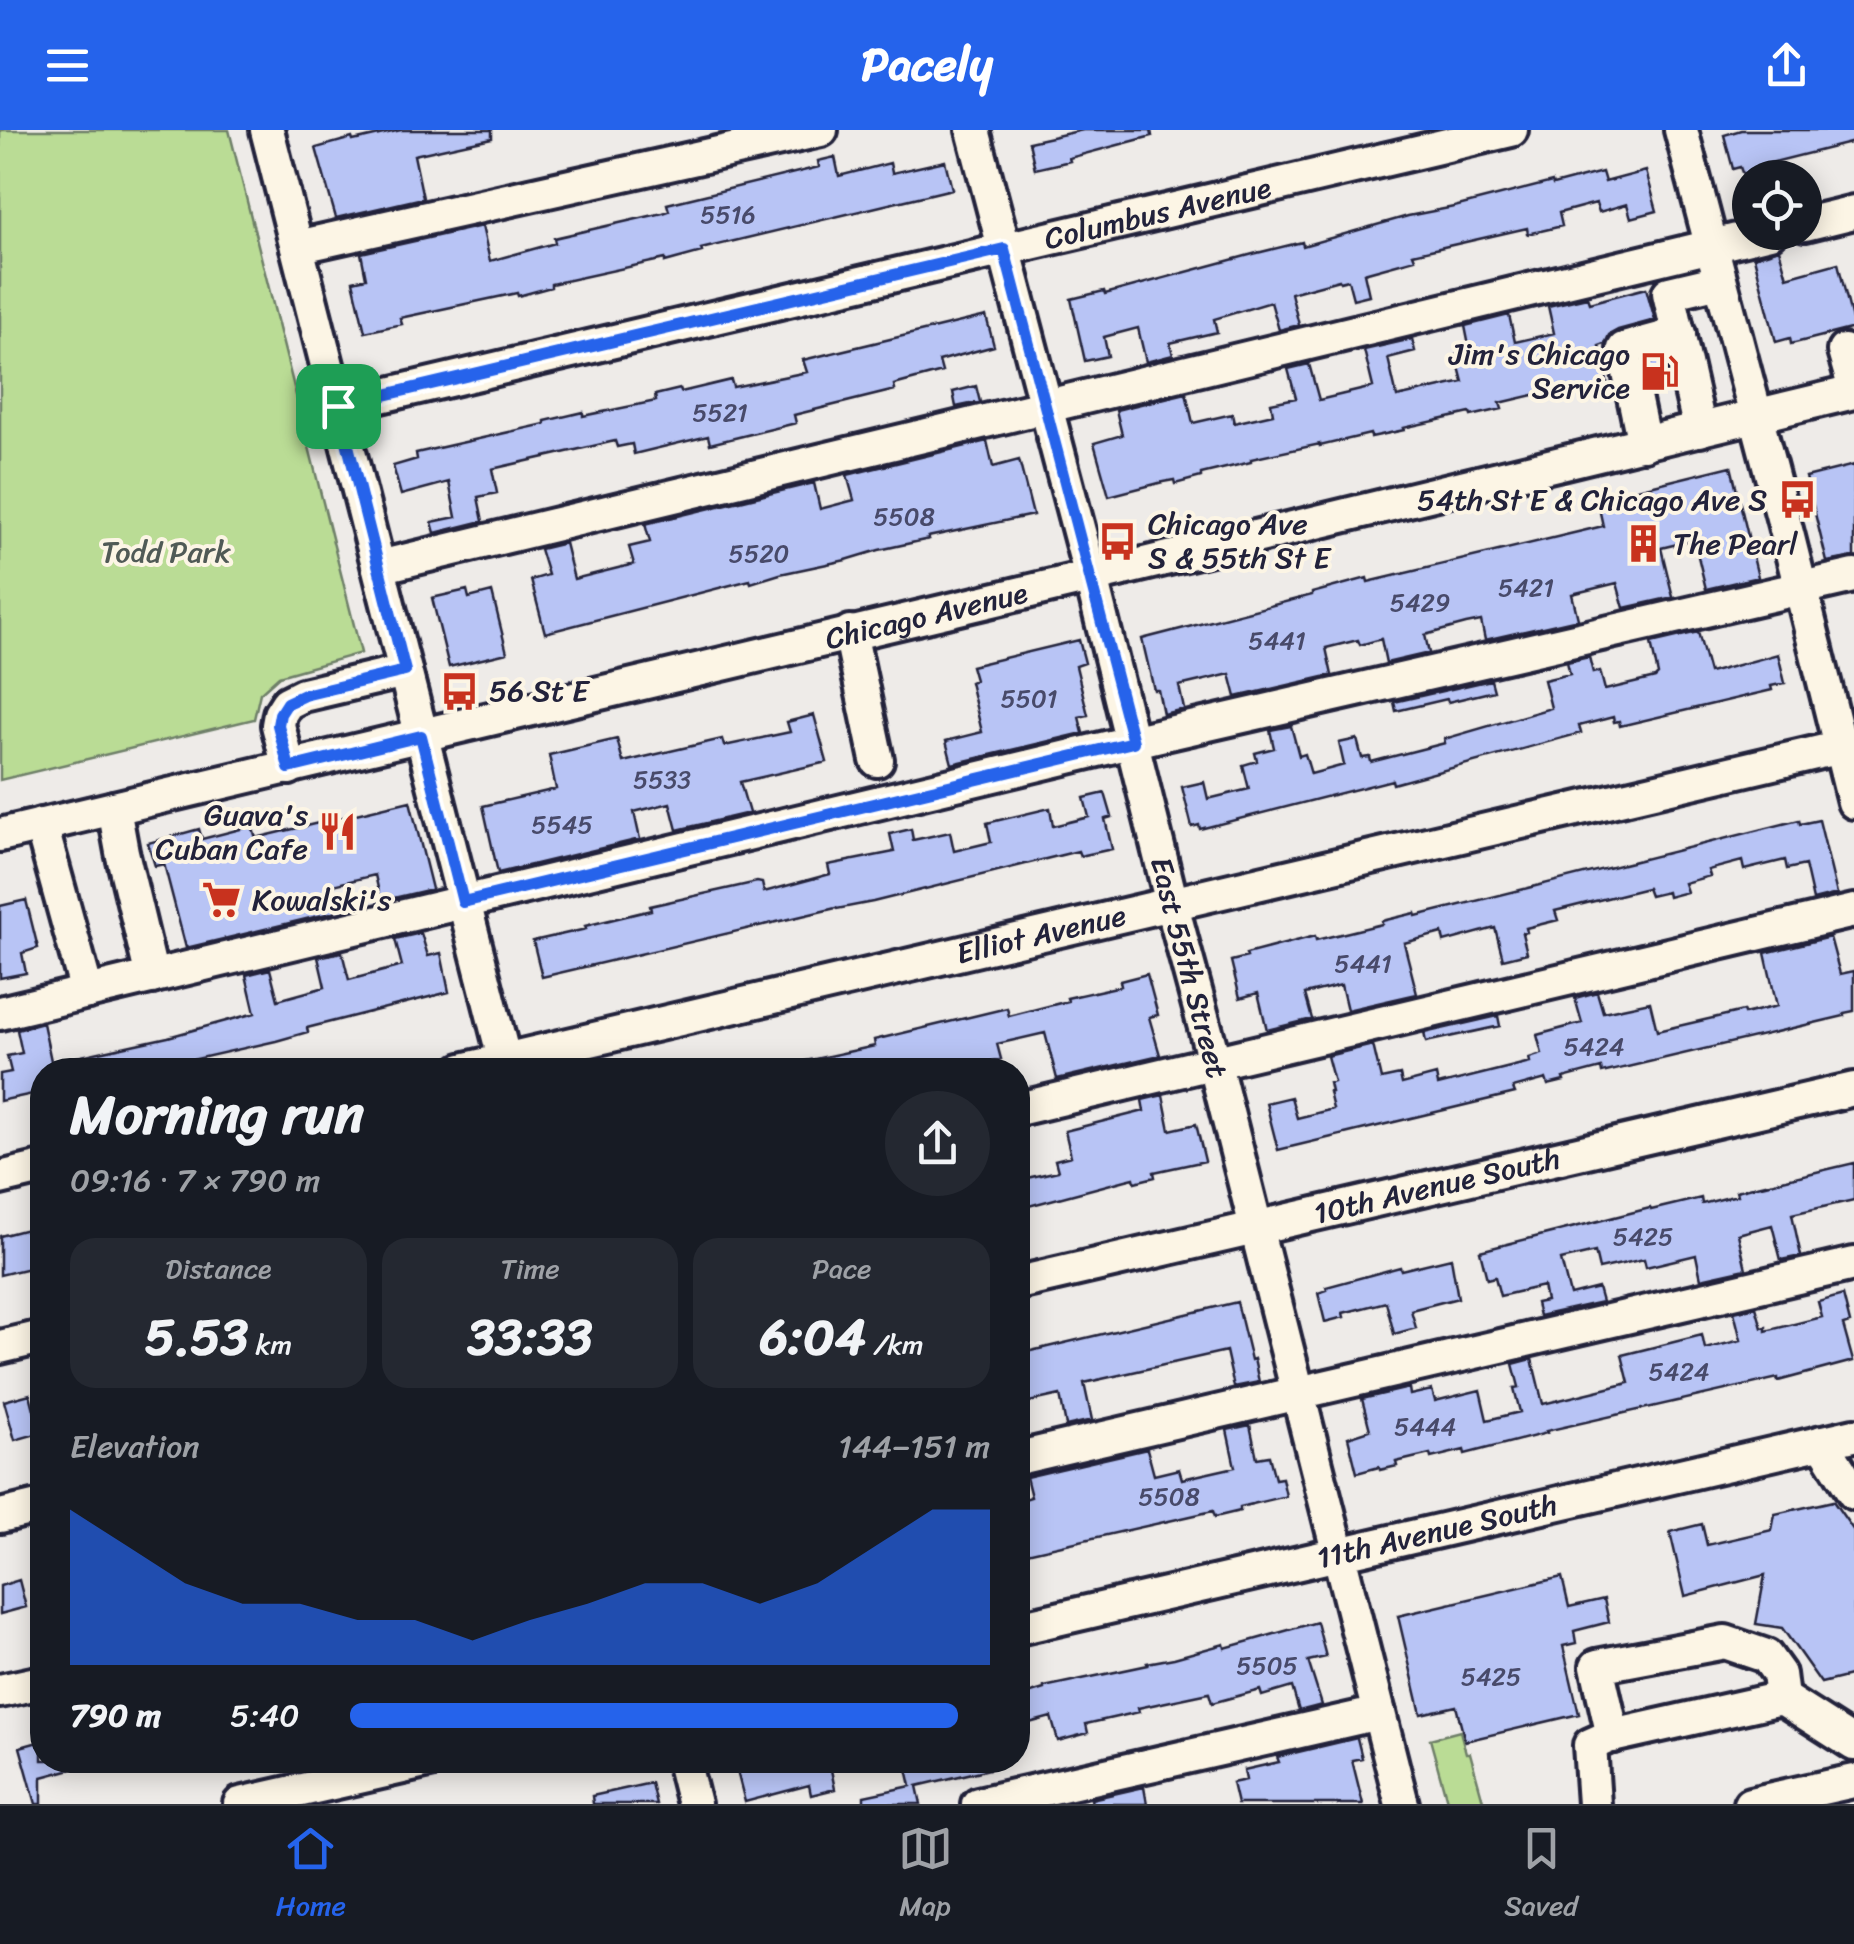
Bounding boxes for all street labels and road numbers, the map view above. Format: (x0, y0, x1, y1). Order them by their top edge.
street label: Columbus Avenue (1039, 160, 1276, 266)
street label: Chicago Avenue (820, 566, 1033, 666)
street label: East 55th Street (1134, 851, 1244, 1084)
street label: Elliot Avenue (951, 888, 1132, 980)
street label: 10th Avenue South (1308, 1131, 1565, 1240)
street label: 11th Avenue South (1312, 1477, 1562, 1585)

